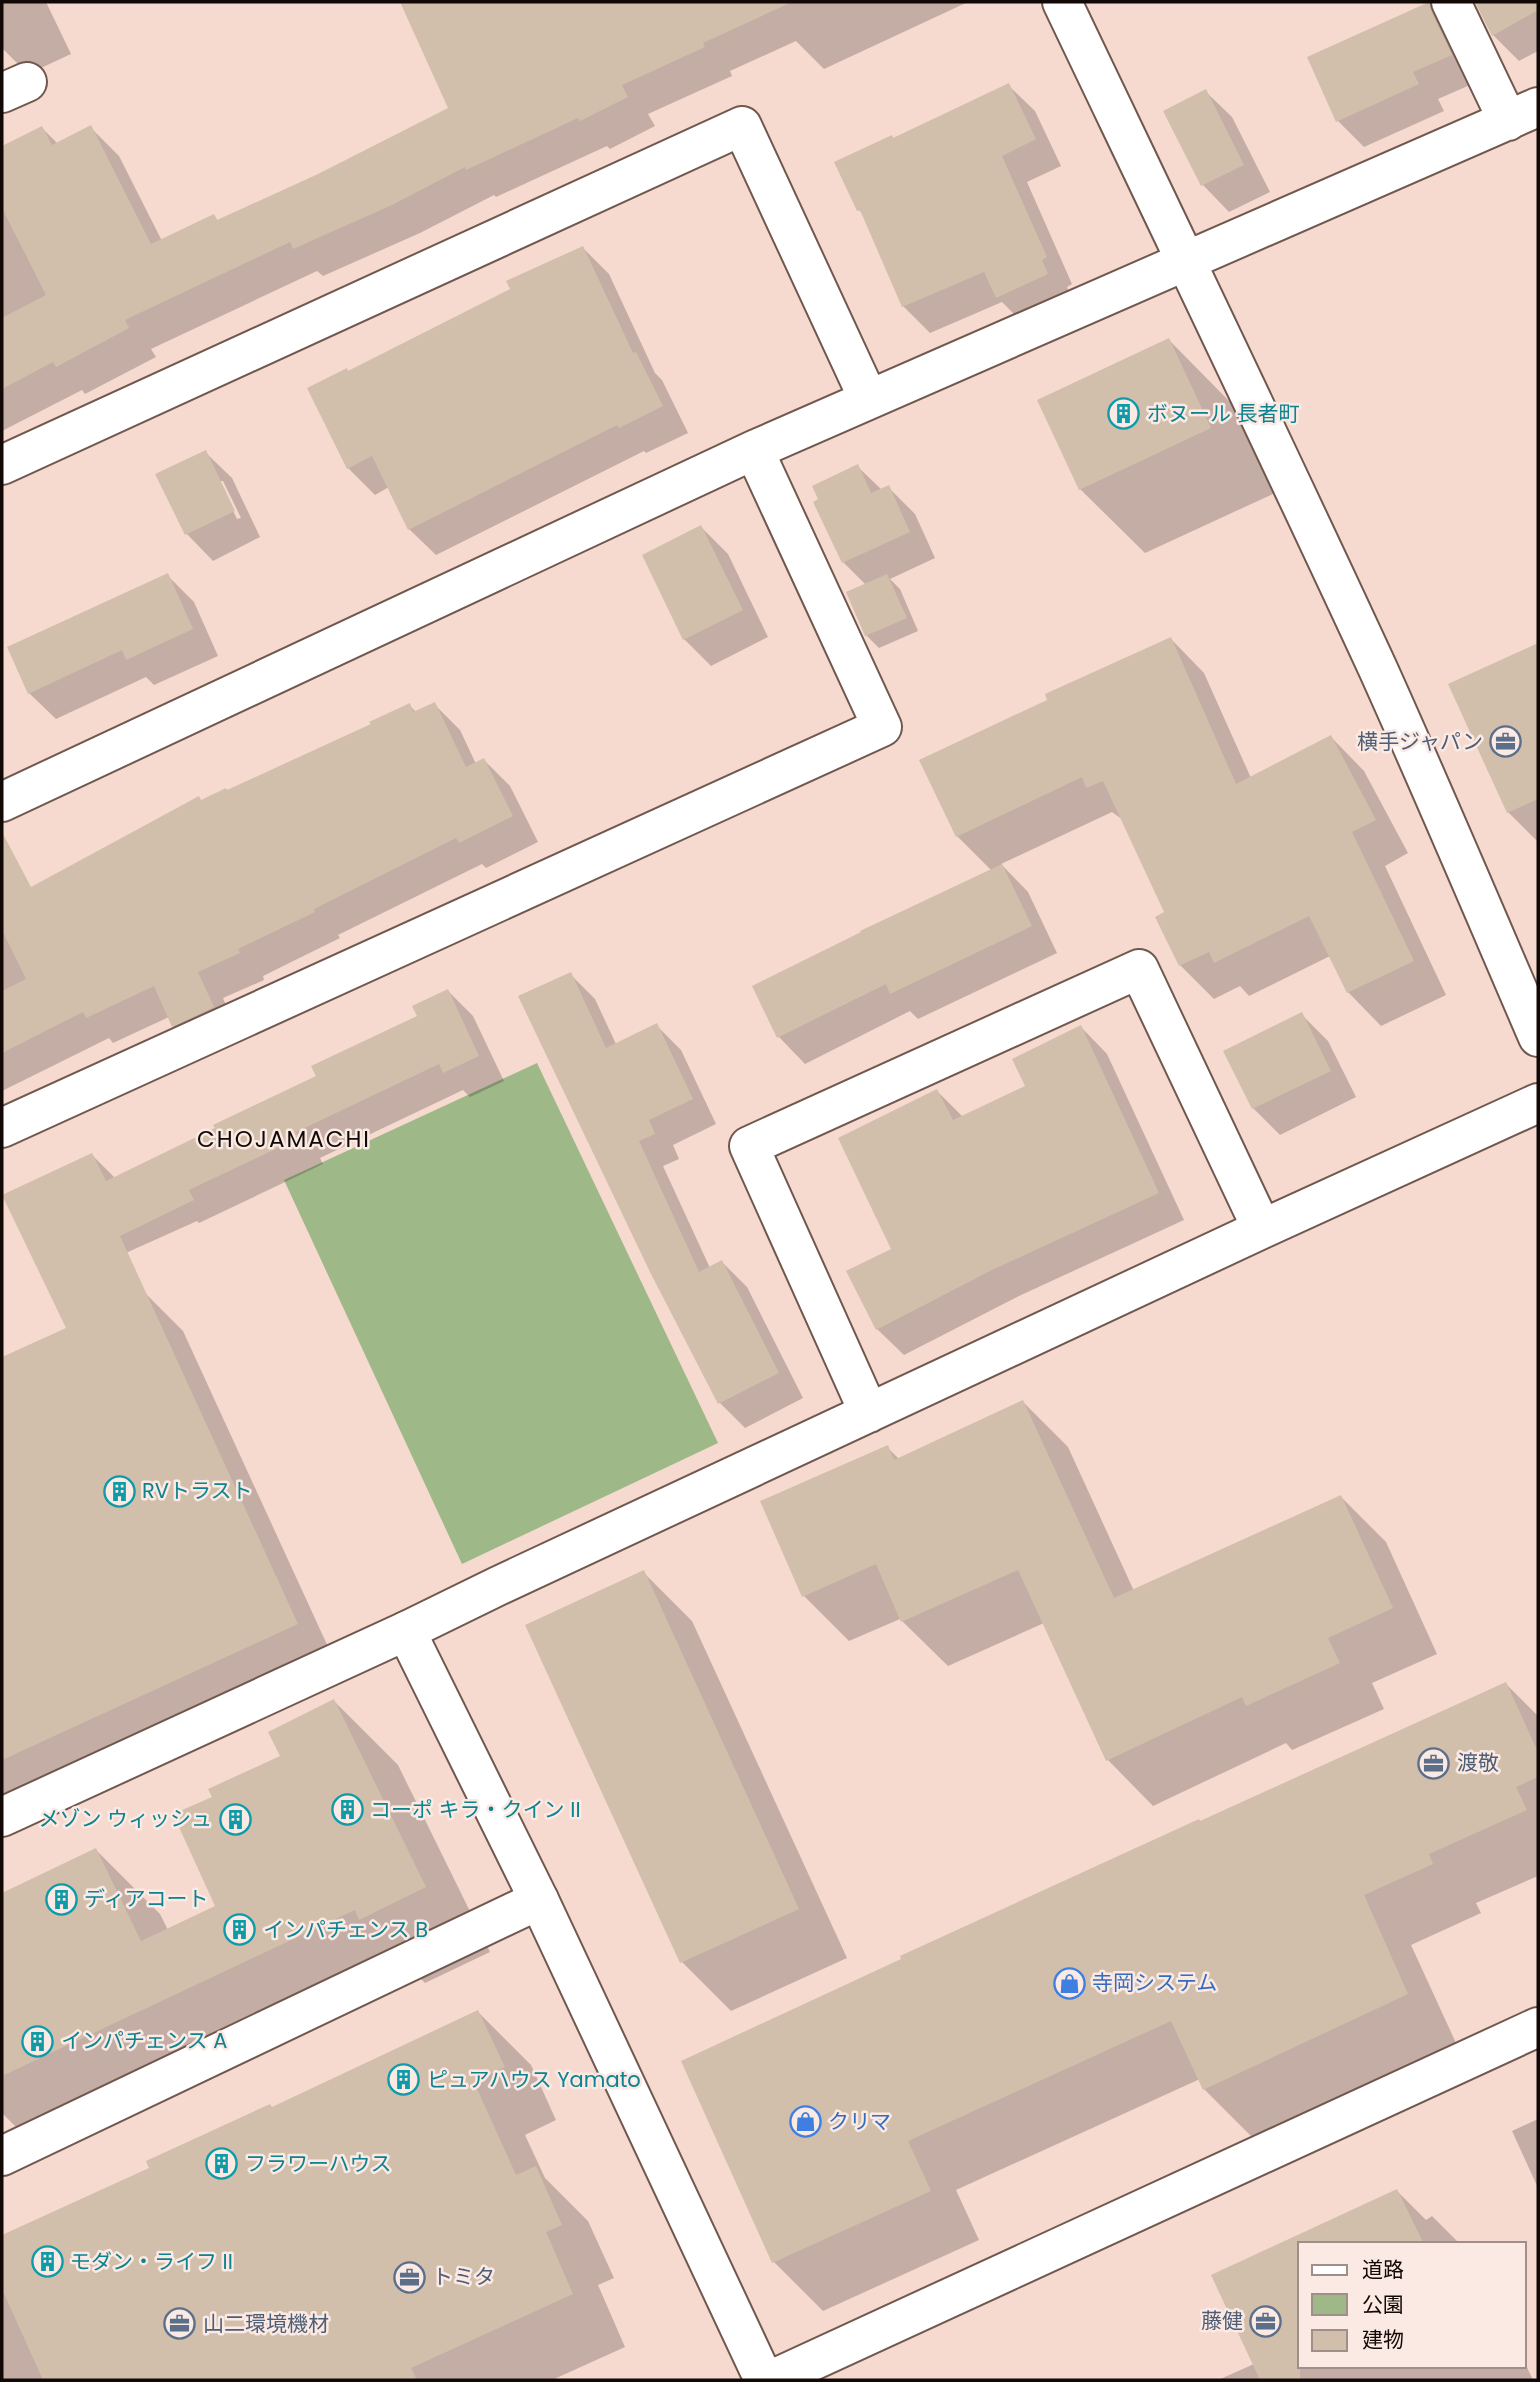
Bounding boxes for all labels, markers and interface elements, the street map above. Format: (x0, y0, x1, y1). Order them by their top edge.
building icon: ボヌール 長者町 (1107, 397, 1141, 431)
place label: ボヌール 長者町 (1147, 399, 1300, 428)
office icon: 横手ジャパン (1489, 725, 1523, 759)
place label: 横手ジャパン (1357, 727, 1483, 756)
district label: CHOJAMACHI (197, 1123, 371, 1155)
building icon: RVトラスト (102, 1474, 136, 1508)
place label: RVトラスト (142, 1476, 253, 1505)
office icon: 渡敬 (1417, 1746, 1451, 1780)
place label: 渡敬 (1457, 1748, 1499, 1777)
building icon: コーポ キラ・クイン II (330, 1793, 364, 1827)
place label: コーポ キラ・クイン II (370, 1795, 581, 1824)
building icon: メゾン ウィッシュ (218, 1802, 252, 1836)
place label: メゾン ウィッシュ (38, 1804, 212, 1833)
building icon: ディアコート (44, 1882, 78, 1916)
place label: ディアコート (84, 1884, 209, 1913)
building icon: インパチェンス B (223, 1913, 257, 1947)
place label: インパチェンス B (263, 1915, 428, 1944)
shop icon: 寺岡システム (1052, 1966, 1086, 2000)
place label: 寺岡システム (1092, 1968, 1217, 1997)
building icon: インパチェンス A (21, 2024, 55, 2058)
place label: インパチェンス A (61, 2026, 227, 2055)
building icon: ピュアハウス Yamato (387, 2063, 421, 2097)
place label: ピュアハウス Yamato (427, 2065, 641, 2094)
shop icon: クリマ (788, 2105, 822, 2139)
place label: クリマ (828, 2107, 891, 2136)
building icon: フラワーハウス (205, 2147, 239, 2181)
place label: フラワーハウス (245, 2149, 392, 2178)
legend (1298, 2242, 1526, 2368)
building icon: モダン・ライフ II (30, 2245, 64, 2279)
place label: モダン・ライフ II (70, 2247, 233, 2276)
text: 道路 (1362, 2255, 1404, 2284)
office icon: トミタ (392, 2260, 426, 2294)
place label: トミタ (432, 2262, 495, 2291)
text: 公園 (1362, 2290, 1404, 2319)
office icon: 藤健 (1249, 2304, 1283, 2338)
place label: 藤健 (1201, 2306, 1243, 2335)
office icon: 山二環境機材 (163, 2307, 197, 2341)
place label: 山二環境機材 (203, 2309, 329, 2338)
text: 建物 (1362, 2325, 1404, 2354)

